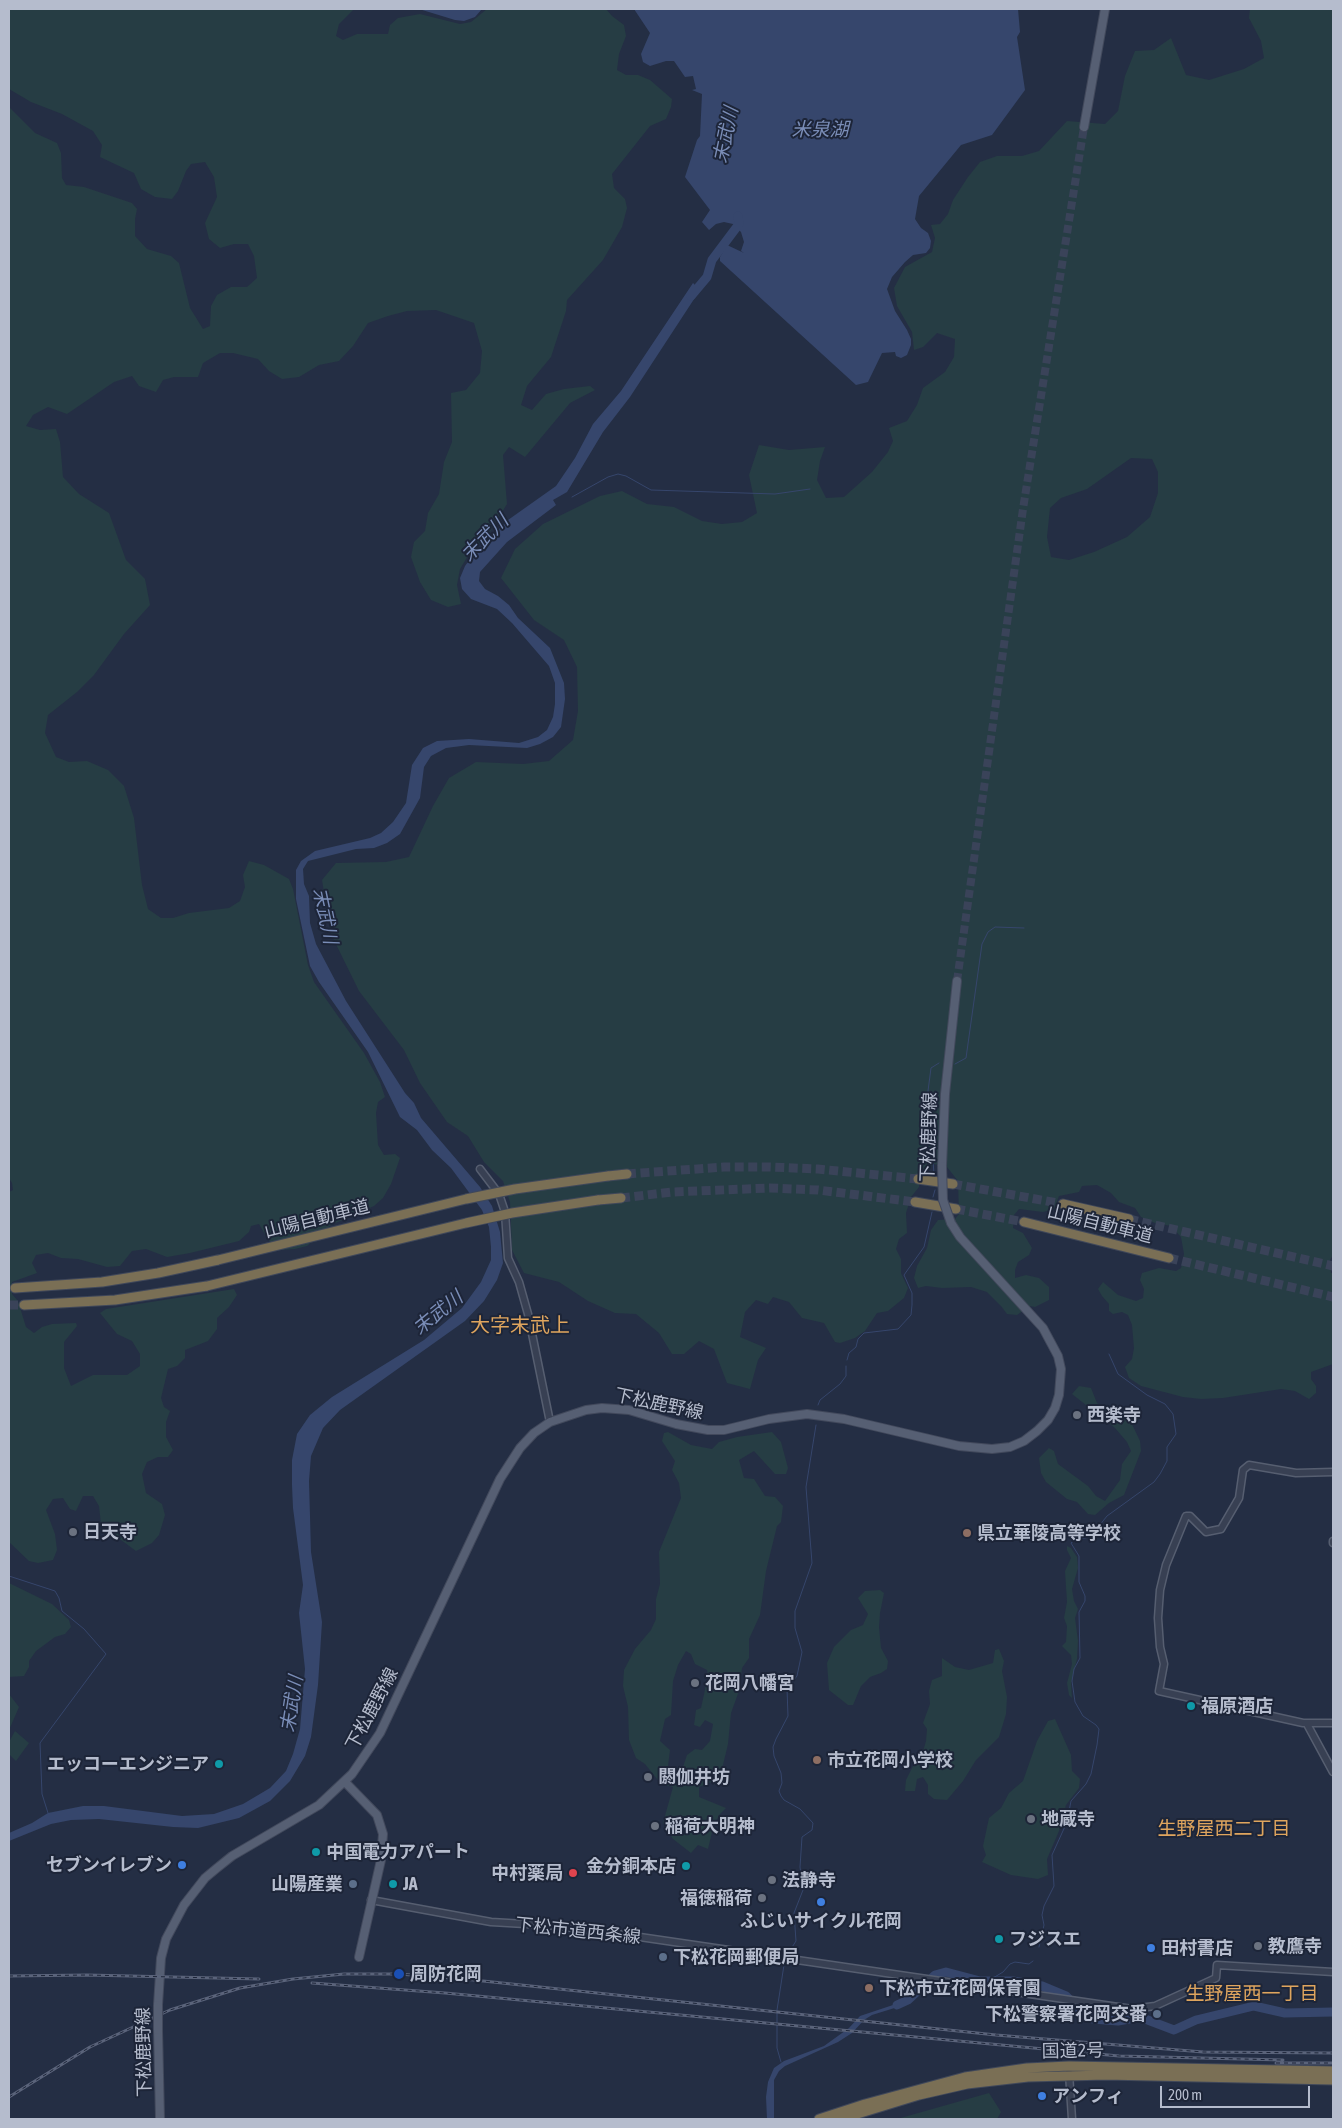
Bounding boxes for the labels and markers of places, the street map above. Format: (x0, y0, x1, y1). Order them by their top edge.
place label: 西楽寺 (1087, 1404, 1141, 1426)
marker: 西楽寺 (1071, 1409, 1083, 1421)
place label: 日天寺 (83, 1521, 137, 1543)
place label: 県立華陵高等学校 (977, 1522, 1121, 1544)
marker: 日天寺 (67, 1526, 79, 1538)
marker: 県立華陵高等学校 (961, 1527, 973, 1539)
place label: 花岡八幡宮 (705, 1672, 795, 1694)
marker: 花岡八幡宮 (689, 1677, 701, 1689)
place label: 福原酒店 (1201, 1695, 1273, 1717)
marker: 福原酒店 (1185, 1700, 1197, 1712)
place label: 市立花岡小学校 (827, 1749, 953, 1771)
place label: エッコーエンジニア (47, 1753, 209, 1775)
marker: 市立花岡小学校 (811, 1754, 823, 1766)
marker: エッコーエンジニア (213, 1758, 225, 1770)
place label: 閼伽井坊 (658, 1766, 730, 1788)
marker: 閼伽井坊 (642, 1771, 654, 1783)
place label: 地蔵寺 (1041, 1808, 1095, 1830)
marker: 地蔵寺 (1025, 1813, 1037, 1825)
place label: 稲荷大明神 (665, 1815, 755, 1837)
marker: 稲荷大明神 (649, 1820, 661, 1832)
place label: 中国電力アパート (326, 1841, 470, 1863)
marker: 中国電力アパート (310, 1846, 322, 1858)
place label: セブンイレブン (46, 1854, 172, 1876)
place label: 金分銅本店 (586, 1855, 676, 1877)
marker: セブンイレブン (176, 1859, 188, 1871)
marker: 金分銅本店 (680, 1860, 692, 1872)
place label: 中村薬局 (491, 1862, 563, 1884)
marker: 中村薬局 (567, 1867, 579, 1879)
place label: 法静寺 (782, 1869, 836, 1891)
place label: 山陽産業 (271, 1873, 343, 1895)
place label: JA (403, 1873, 418, 1895)
marker: 法静寺 (766, 1874, 778, 1886)
marker: 山陽産業 (347, 1878, 359, 1890)
marker: JA (387, 1878, 399, 1890)
place label: 福徳稲荷 (680, 1887, 752, 1909)
marker: 福徳稲荷 (756, 1892, 768, 1904)
marker: ふじいサイクル花岡 (815, 1896, 827, 1908)
place label: ふじいサイクル花岡 (740, 1910, 902, 1932)
place label: フジスエ (1009, 1928, 1081, 1950)
marker: フジスエ (993, 1933, 1005, 1945)
place label: 教鷹寺 (1268, 1935, 1322, 1957)
place label: 田村書店 (1161, 1937, 1233, 1959)
marker: 教鷹寺 (1252, 1940, 1264, 1952)
marker: 田村書店 (1145, 1942, 1157, 1954)
place label: 下松花岡郵便局 (673, 1946, 799, 1968)
marker: 下松花岡郵便局 (657, 1951, 669, 1963)
place label: 周防花岡 (410, 1963, 482, 1985)
marker: 周防花岡 (392, 1967, 406, 1981)
place label: 下松市立花岡保育園 (879, 1977, 1041, 1999)
marker: 下松市立花岡保育園 (863, 1982, 875, 1994)
place label: 下松警察署花岡交番 (985, 2003, 1147, 2025)
marker: 下松警察署花岡交番 (1151, 2008, 1163, 2020)
place label: アンフィ (1052, 2085, 1124, 2107)
marker: アンフィ (1036, 2090, 1048, 2102)

